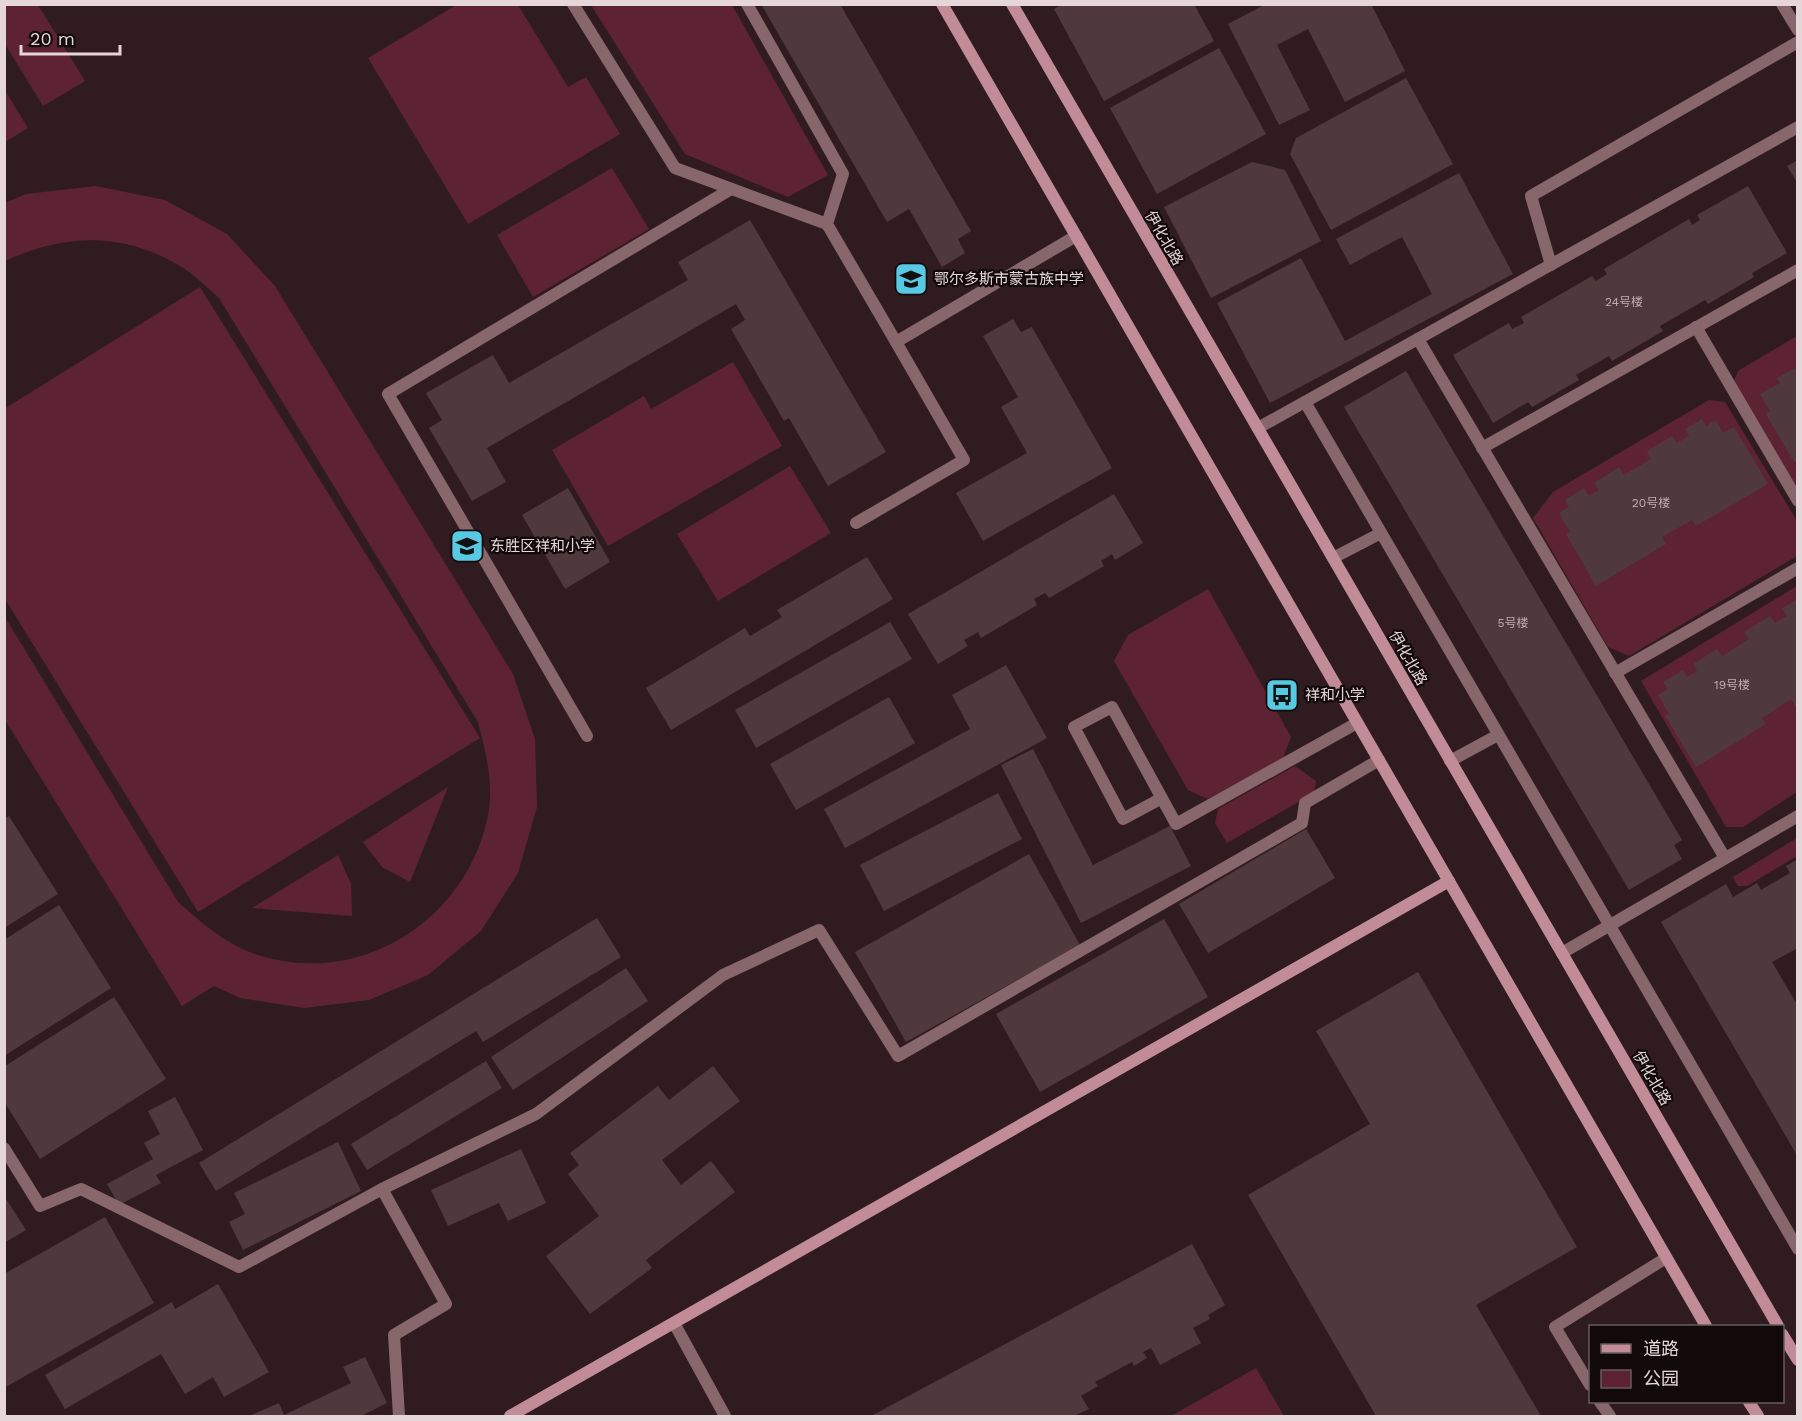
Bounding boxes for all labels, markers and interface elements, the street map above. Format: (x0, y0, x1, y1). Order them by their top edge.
scale bar (21, 18, 120, 56)
text: 20 m (30, 28, 75, 49)
street label: 伊化北路 (1141, 208, 1187, 268)
school or university icon: 鄂尔多斯市蒙古族中学 (893, 261, 929, 297)
place label: 鄂尔多斯市蒙古族中学 (934, 270, 1084, 288)
house number: 24号楼 (1605, 295, 1643, 309)
house number: 20号楼 (1632, 496, 1670, 510)
school or university icon: 东胜区祥和小学 (449, 528, 485, 564)
place label: 东胜区祥和小学 (490, 537, 595, 555)
house number: 5号楼 (1498, 616, 1528, 630)
street label: 伊化北路 (1385, 628, 1431, 688)
bus stop icon: 祥和小学 (1264, 677, 1300, 713)
house number: 19号楼 (1714, 678, 1750, 692)
place label: 祥和小学 (1305, 686, 1365, 704)
street label: 伊化北路 (1629, 1048, 1675, 1108)
legend (1589, 1325, 1784, 1403)
text: 道路 (1643, 1338, 1679, 1359)
text: 公园 (1643, 1368, 1679, 1389)

